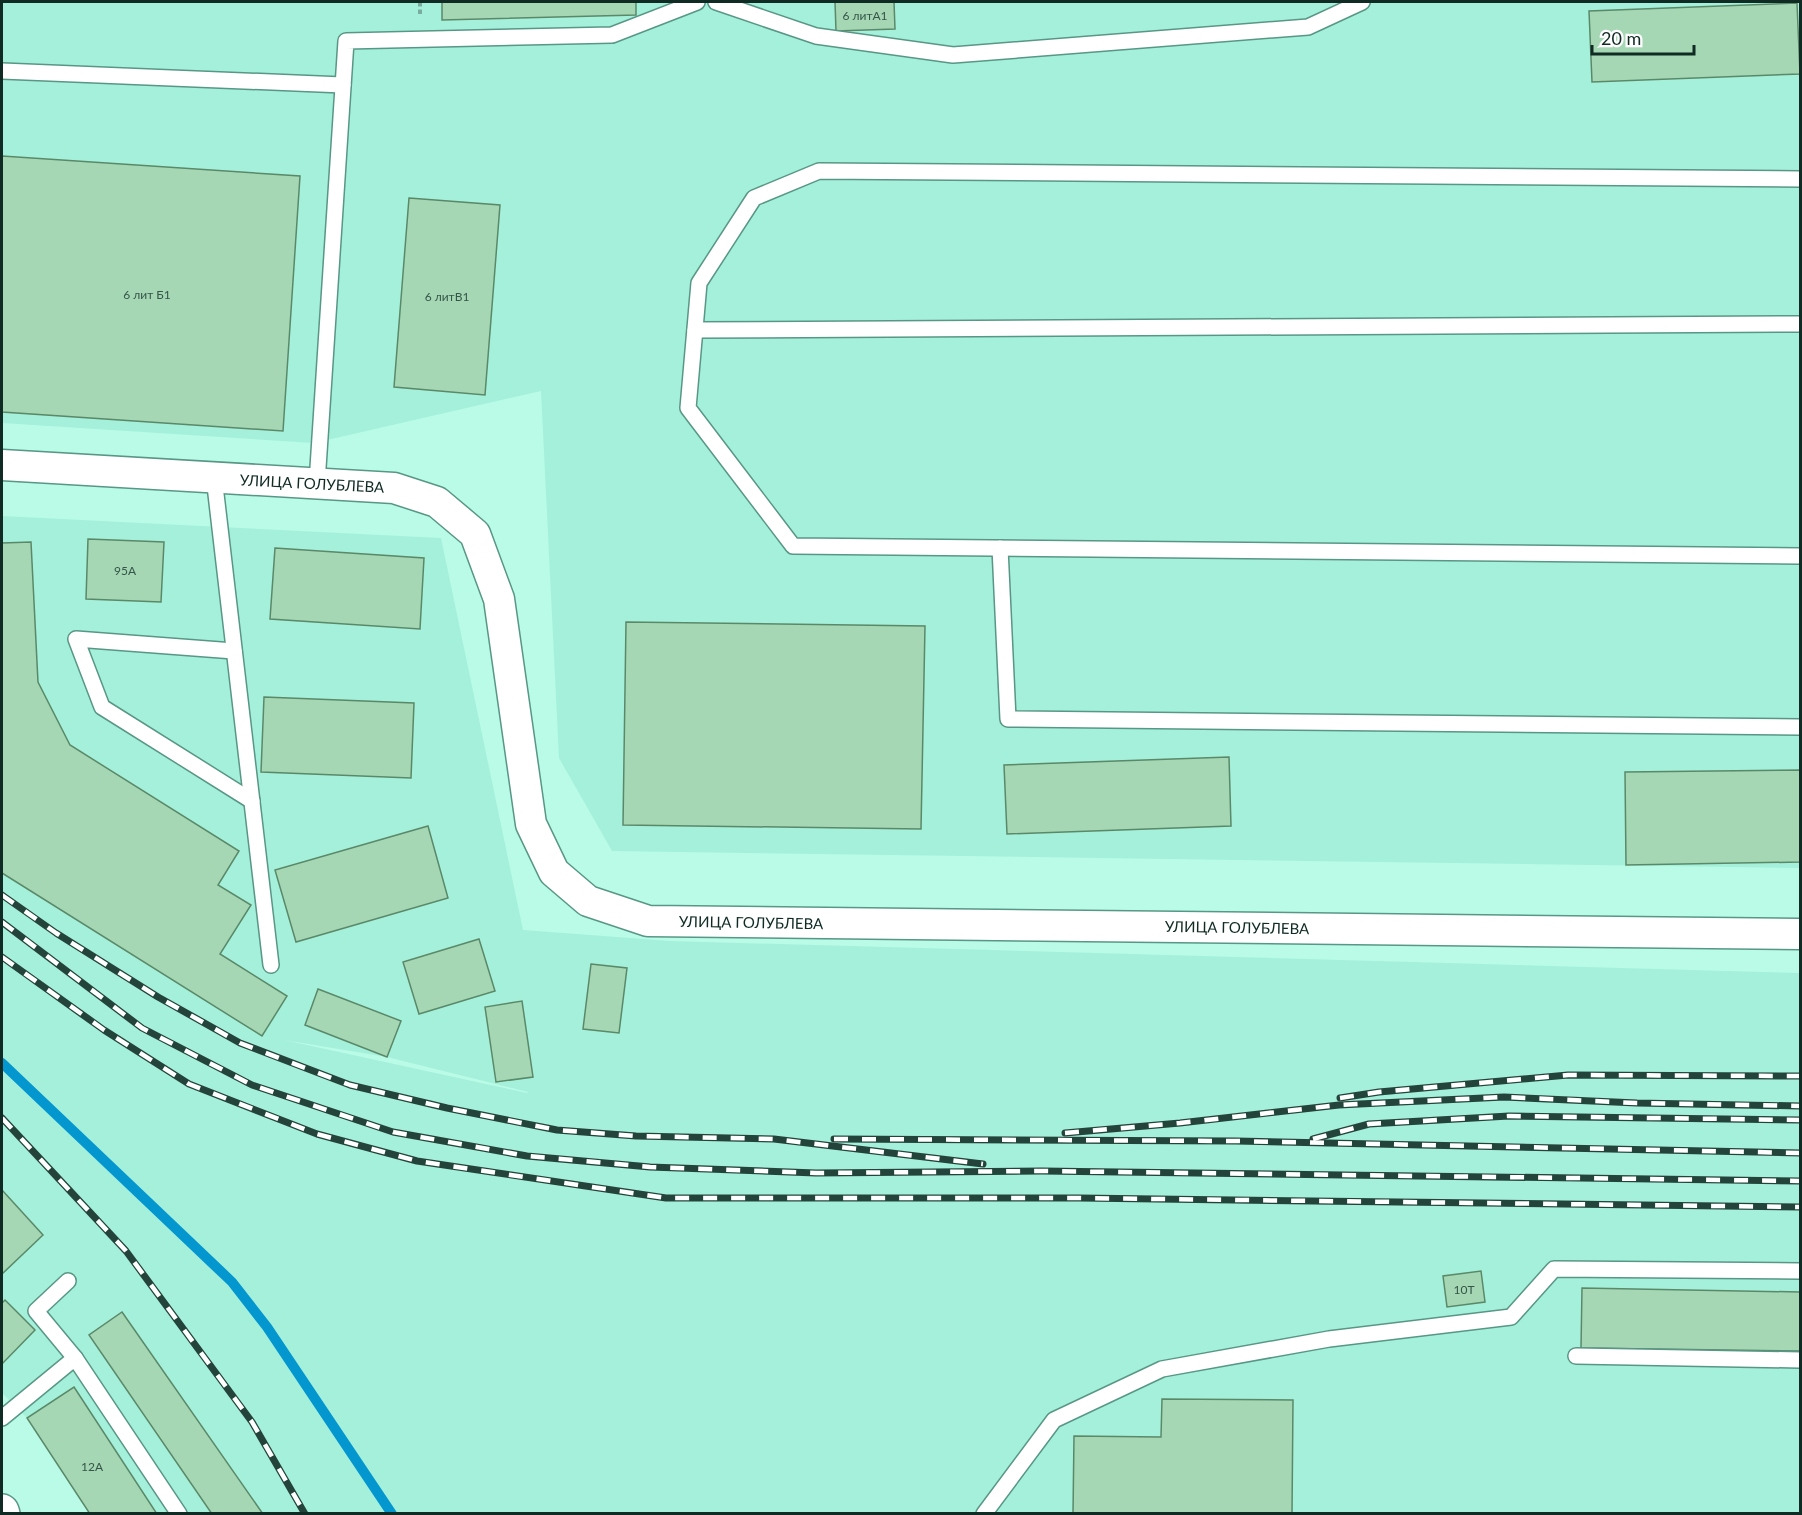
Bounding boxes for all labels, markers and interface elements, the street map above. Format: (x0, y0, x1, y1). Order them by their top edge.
house number: 6 литА1 (842, 8, 888, 23)
scale bar (1592, 18, 1694, 56)
text: 20 m (1601, 27, 1641, 49)
house number: 6 лит Б1 (123, 287, 171, 302)
house number: 6 литВ1 (425, 289, 469, 304)
street label: УЛИЦА ГОЛУБЛЕВА (239, 470, 386, 496)
house number: 95А (114, 563, 137, 578)
street label: УЛИЦА ГОЛУБЛЕВА (679, 912, 824, 932)
street label: УЛИЦА ГОЛУБЛЕВА (1165, 917, 1310, 937)
house number: 10Т (1453, 1282, 1475, 1297)
house number: 12А (81, 1459, 104, 1474)

